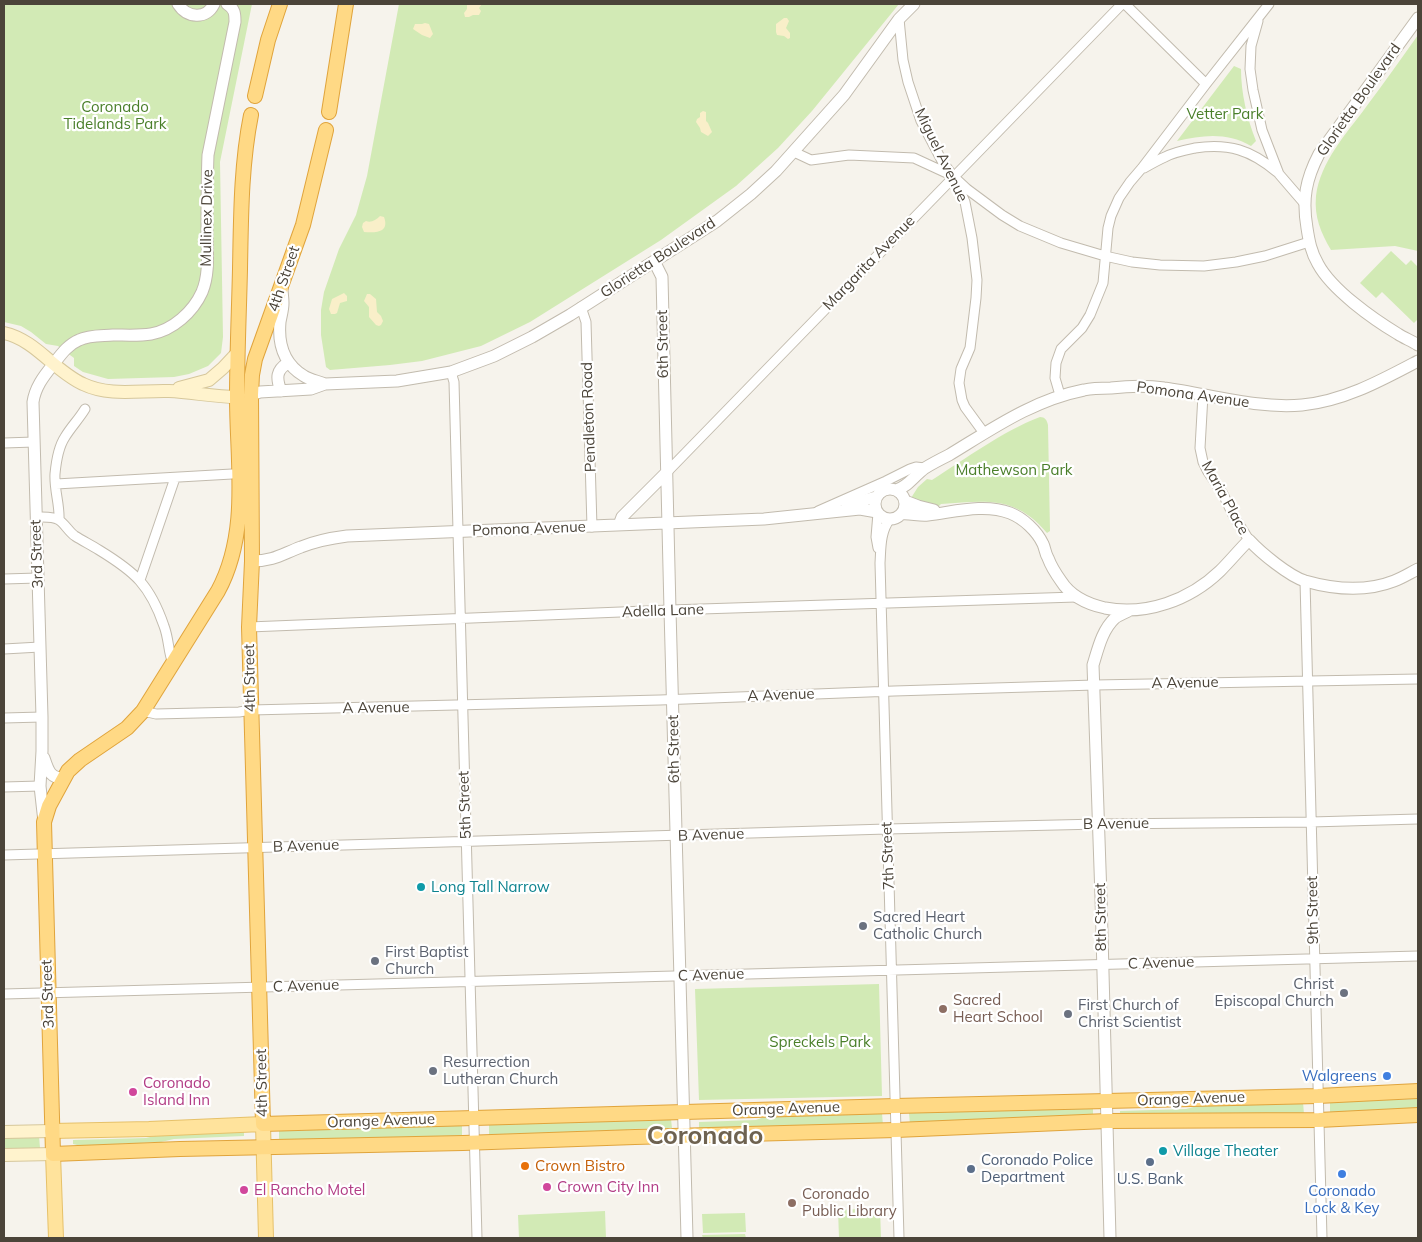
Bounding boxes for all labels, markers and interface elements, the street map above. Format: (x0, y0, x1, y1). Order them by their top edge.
street label: Glorietta Boulevard (1313, 40, 1405, 160)
park label: Coronado Tidelands Park (63, 98, 167, 133)
street label: Miguel Avenue (911, 105, 971, 205)
park label: Vetter Park (1186, 105, 1264, 123)
street label: Mullinex Drive (197, 169, 217, 267)
street label: Margarita Avenue (819, 212, 919, 314)
street label: Glorietta Boulevard (597, 214, 719, 302)
street label: 4th Street (264, 244, 304, 314)
street label: 6th Street (653, 310, 673, 378)
street label: Pendleton Road (578, 362, 600, 472)
street label: Pomona Avenue (1135, 378, 1251, 412)
street label: Maria Place (1197, 458, 1253, 538)
park label: Mathewson Park (955, 461, 1073, 479)
street label: Pomona Avenue (472, 518, 586, 540)
street label: 3rd Street (27, 519, 47, 589)
street label: Adella Lane (622, 601, 704, 621)
street label: 4th Street (240, 644, 260, 712)
street label: A Avenue (1151, 673, 1219, 693)
street label: A Avenue (747, 685, 815, 705)
street label: A Avenue (342, 698, 410, 718)
street label: 6th Street (664, 715, 684, 783)
street label: 5th Street (455, 770, 475, 840)
street label: B Avenue (1083, 814, 1149, 834)
street label: 7th Street (878, 821, 898, 891)
street label: B Avenue (678, 825, 744, 845)
street label: B Avenue (273, 836, 339, 856)
street label: 9th Street (1303, 876, 1323, 944)
place label: Long Tall Narrow (431, 878, 550, 896)
marker: Long Tall Narrow (415, 881, 427, 893)
street label: 8th Street (1091, 883, 1111, 951)
place label: Sacred Heart Catholic Church (873, 908, 982, 943)
marker: Sacred Heart Catholic Church (857, 920, 869, 932)
place label: First Baptist Church (385, 943, 468, 978)
street label: C Avenue (1127, 953, 1195, 973)
marker: First Baptist Church (369, 955, 381, 967)
street label: 3rd Street (38, 959, 58, 1029)
street label: C Avenue (677, 965, 745, 985)
place label: Christ Episcopal Church (1215, 975, 1334, 1010)
street label: C Avenue (272, 976, 340, 996)
marker: Christ Episcopal Church (1338, 987, 1350, 999)
place label: Sacred Heart School (953, 991, 1043, 1026)
place label: First Church of Christ Scientist (1078, 996, 1181, 1031)
marker: Sacred Heart School (937, 1003, 949, 1015)
marker: First Church of Christ Scientist (1062, 1008, 1074, 1020)
park label: Spreckels Park (769, 1033, 871, 1051)
street label: 4th Street (252, 1049, 272, 1117)
place label: Resurrection Lutheran Church (443, 1053, 558, 1088)
marker: Resurrection Lutheran Church (427, 1065, 439, 1077)
place label: Walgreens (1302, 1067, 1377, 1085)
marker: Walgreens (1381, 1070, 1393, 1082)
place label: Coronado Island Inn (143, 1074, 211, 1109)
marker: Coronado Island Inn (127, 1086, 139, 1098)
street label: Orange Avenue (1137, 1088, 1245, 1110)
street label: Orange Avenue (732, 1098, 840, 1120)
street label: Orange Avenue (327, 1110, 435, 1132)
district label: Coronado (647, 1121, 763, 1151)
place label: Village Theater (1173, 1142, 1278, 1160)
marker: Village Theater (1157, 1145, 1169, 1157)
place label: Coronado Police Department (981, 1151, 1093, 1186)
marker: U.S. Bank (1144, 1156, 1156, 1168)
place label: Crown Bistro (535, 1157, 625, 1175)
marker: Crown Bistro (519, 1160, 531, 1172)
marker: Coronado Police Department (965, 1163, 977, 1175)
marker: Coronado Lock & Key (1336, 1168, 1348, 1180)
place label: U.S. Bank (1117, 1170, 1183, 1188)
place label: Crown City Inn (557, 1178, 659, 1196)
place label: El Rancho Motel (254, 1181, 365, 1199)
marker: Crown City Inn (541, 1181, 553, 1193)
place label: Coronado Lock & Key (1304, 1182, 1380, 1217)
marker: El Rancho Motel (238, 1184, 250, 1196)
place label: Coronado Public Library (802, 1185, 897, 1220)
marker: Coronado Public Library (786, 1197, 798, 1209)

